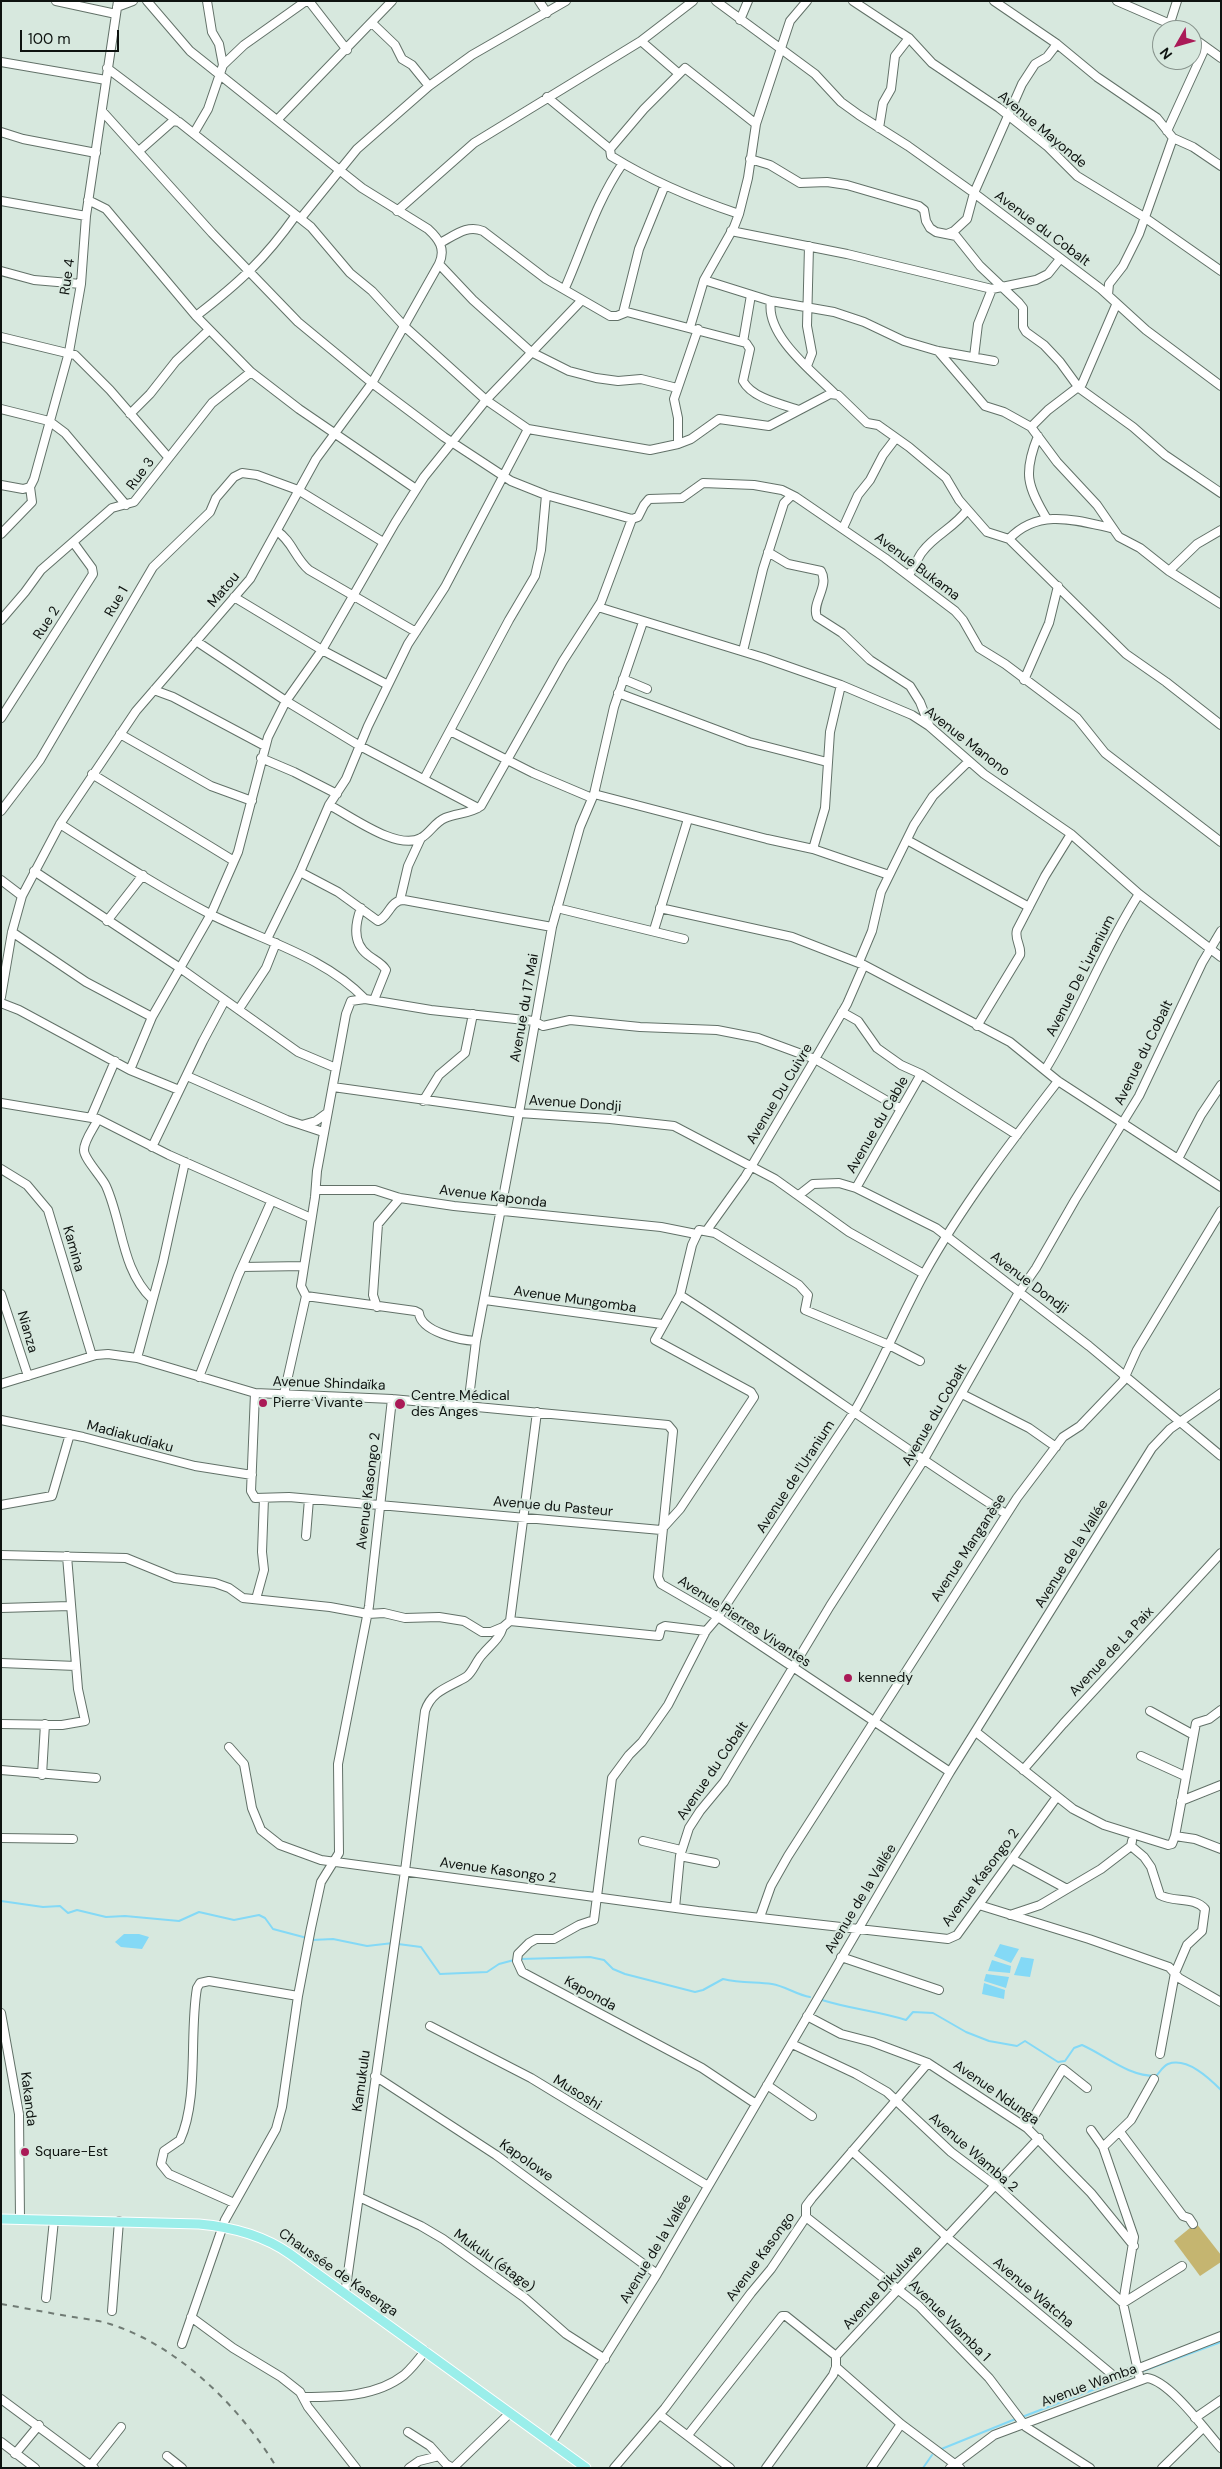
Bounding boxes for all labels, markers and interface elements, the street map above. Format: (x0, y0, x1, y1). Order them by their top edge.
scale bar (22, 20, 121, 52)
north arrow (1152, 20, 1202, 70)
text: 100 m (28, 29, 71, 49)
text: N (1156, 44, 1176, 63)
street label: Avenue Mayonde (994, 88, 1090, 172)
street label: Avenue du Cobalt (991, 188, 1093, 270)
street label: Rue 4 (57, 258, 79, 296)
street label: Rue 3 (123, 454, 159, 494)
street label: Avenue Bukama (871, 529, 963, 605)
street label: Matou (204, 569, 244, 611)
street label: Rue 1 (102, 584, 132, 620)
street label: Rue 2 (30, 603, 64, 643)
street label: Avenue Manono (921, 704, 1013, 780)
street label: Avenue De L'uranium (1043, 912, 1119, 1040)
street label: Avenue du 17 Mai (507, 952, 543, 1064)
street label: Avenue du Cobalt (1111, 998, 1177, 1108)
street label: Avenue Du Cuivre (743, 1041, 817, 1147)
street label: Avenue du Cable (843, 1073, 913, 1177)
street label: Avenue Dondji (528, 1092, 622, 1116)
street label: Avenue Kaponda (438, 1182, 548, 1212)
street label: Kamina (58, 1224, 88, 1274)
street label: Avenue Dondji (987, 1248, 1071, 1318)
street label: Avenue Mungomba (513, 1283, 637, 1317)
street label: Nianza (13, 1309, 41, 1355)
street label: Avenue du Cobalt (899, 1361, 971, 1469)
street label: Avenue Shindaïka (272, 1374, 386, 1394)
place label: Centre Médical des Anges (411, 1388, 510, 1420)
place label: Pierre Vivante (273, 1395, 363, 1411)
marker: Pierre Vivante (257, 1397, 269, 1409)
marker: Centre Médical des Anges (393, 1397, 407, 1411)
street label: Madiakudiaku (85, 1417, 175, 1457)
street label: Avenue de l'Uranium (753, 1418, 839, 1536)
street label: Avenue Kasongo 2 (353, 1432, 385, 1550)
street label: Avenue Manganèse (928, 1491, 1010, 1605)
street label: Avenue du Pasteur (492, 1493, 614, 1521)
street label: Avenue de la Vallée (1032, 1497, 1112, 1611)
street label: Avenue Pierres Vivantes (674, 1573, 814, 1671)
street label: Avenue de La Paix (1066, 1604, 1158, 1700)
place label: kennedy (858, 1670, 913, 1686)
marker: kennedy (842, 1672, 854, 1684)
street label: Avenue du Cobalt (674, 1719, 752, 1823)
street label: Avenue Kasongo 2 (939, 1826, 1023, 1930)
street label: Avenue de la Vallée (822, 1841, 900, 1957)
street label: Avenue Kasongo 2 (439, 1854, 557, 1888)
street label: Kaponda (561, 1973, 619, 2015)
street label: Kamukulu (349, 2049, 375, 2113)
street label: Avenue Ndunga (950, 2057, 1042, 2129)
street label: Kakanda (16, 2071, 40, 2127)
street label: Musoshi (550, 2072, 604, 2114)
street label: Avenue Wamba 2 (925, 2110, 1021, 2196)
street label: Kapolowe (496, 2136, 556, 2186)
place label: Square-Est (35, 2144, 108, 2160)
marker: Square-Est (19, 2146, 31, 2158)
street label: Avenue de la Vallée (617, 2191, 695, 2307)
street label: Avenue Kasongo (723, 2209, 799, 2305)
street label: Chaussée de Kasenga (275, 2225, 401, 2321)
street label: Mukulu (étage) (450, 2226, 538, 2296)
street label: Avenue Dikuluwe (840, 2242, 926, 2334)
street label: Avenue Watcha (989, 2254, 1077, 2332)
street label: Avenue Wamba 1 (905, 2277, 993, 2365)
street label: Avenue Wamba (1039, 2361, 1139, 2411)

